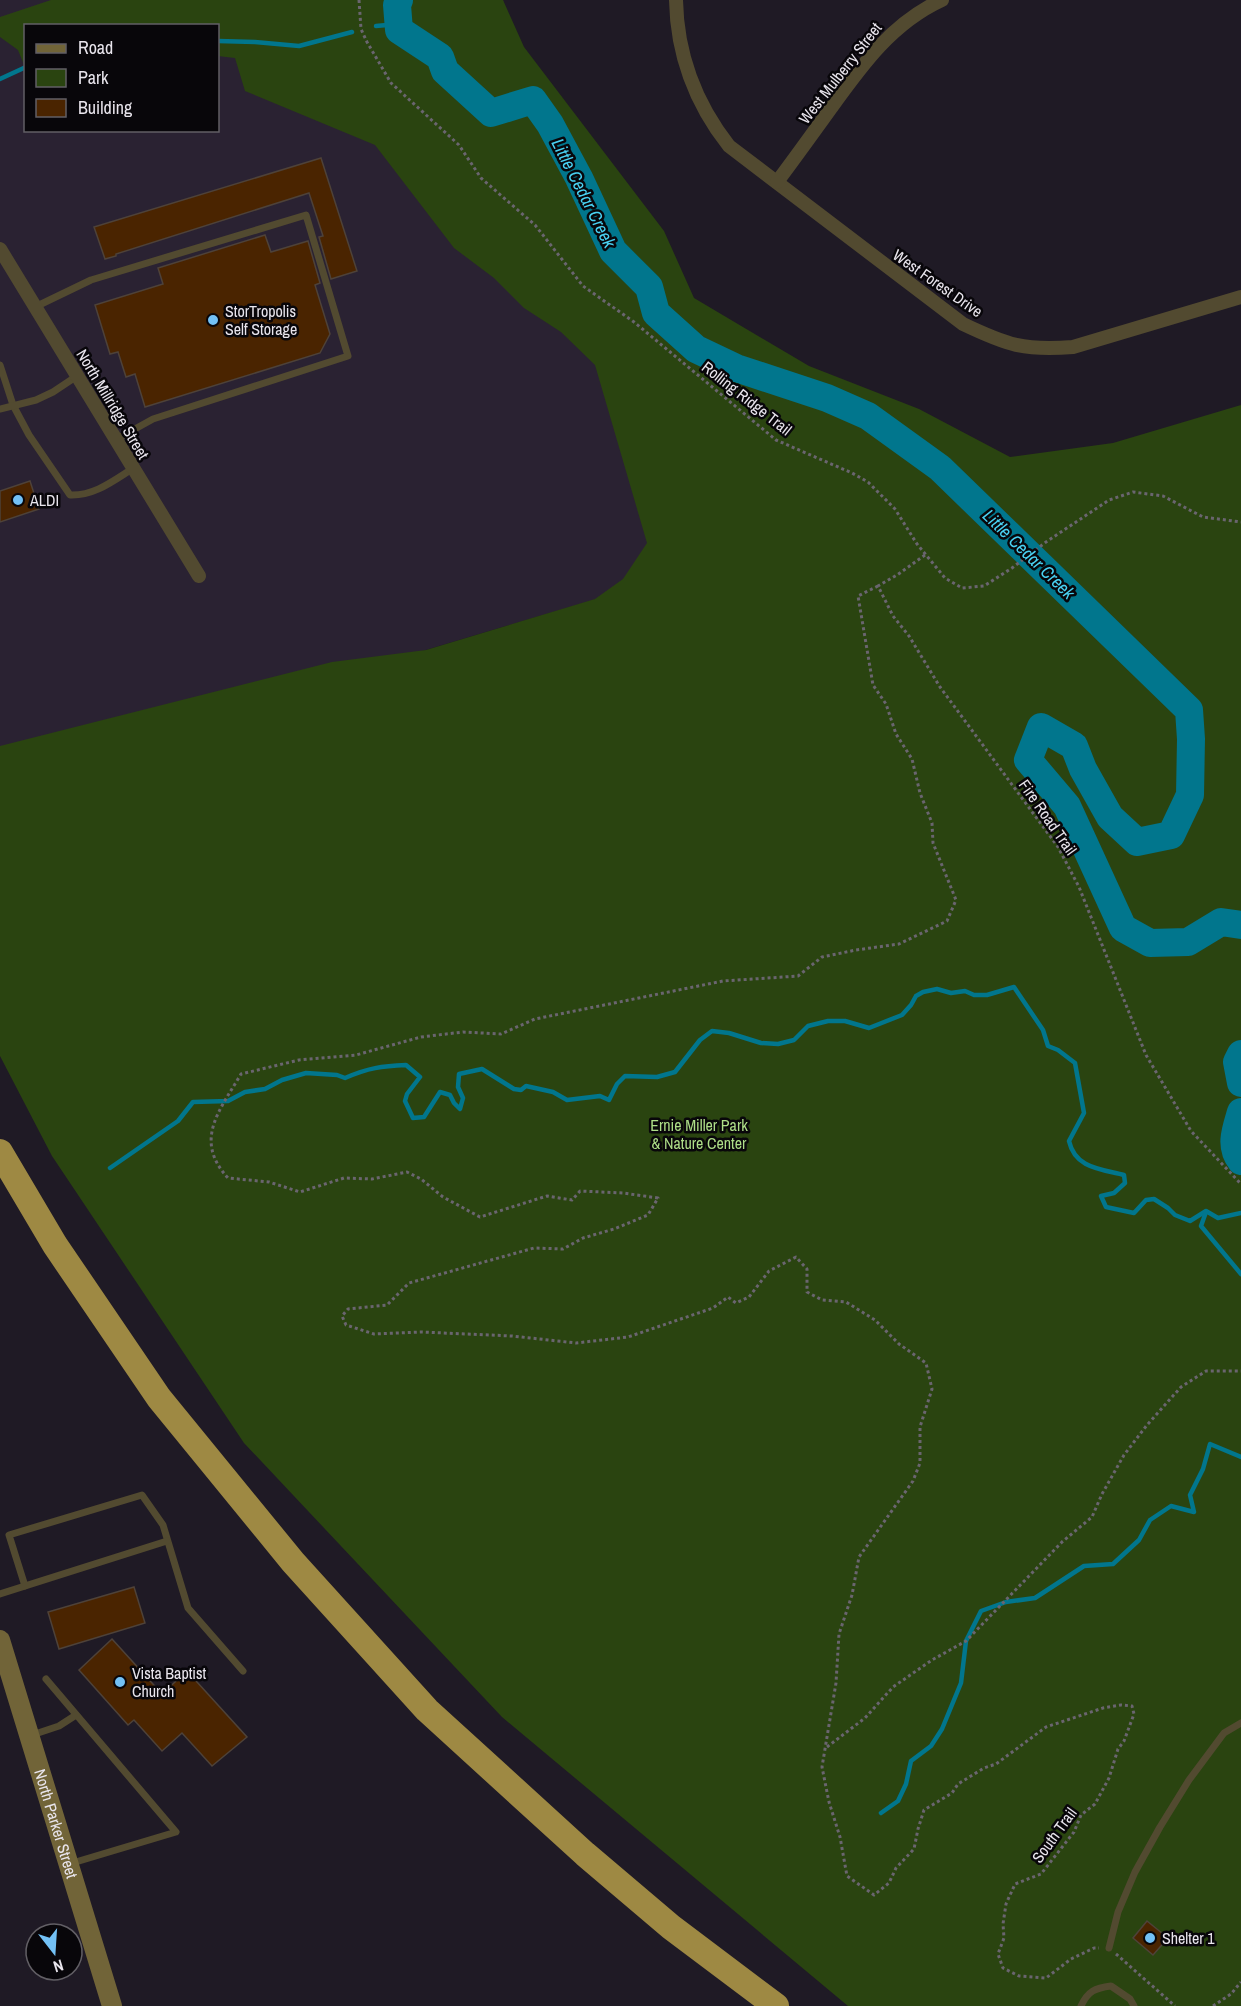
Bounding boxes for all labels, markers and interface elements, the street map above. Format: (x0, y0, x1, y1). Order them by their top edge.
street label: West Mulberry Street (793, 17, 887, 128)
legend (24, 24, 219, 132)
text: Road (78, 35, 113, 60)
text: Park (78, 65, 109, 90)
text: Building (78, 95, 133, 120)
water label: Little Cedar Creek (546, 134, 623, 253)
street label: West Forest Drive (889, 244, 987, 322)
place label: StorTropolis Self Storage (225, 300, 297, 340)
marker: StorTropolis Self Storage (206, 313, 220, 327)
street label: North Millridge Street (71, 345, 155, 463)
street label: Rolling Ridge Trail (697, 356, 797, 440)
place label: ALDI (29, 489, 59, 511)
marker: ALDI (11, 493, 25, 507)
water label: Little Cedar Creek (977, 503, 1081, 605)
street label: Fire Road Trail (1014, 775, 1082, 859)
park label: Ernie Miller Park & Nature Center (650, 1114, 748, 1154)
place label: Vista Baptist Church (132, 1662, 207, 1702)
marker: Vista Baptist Church (113, 1675, 127, 1689)
street label: North Parker Street (29, 1766, 83, 1881)
street label: South Trail (1026, 1803, 1082, 1867)
north arrow (24, 1922, 84, 1982)
place label: Shelter 1 (1162, 1927, 1215, 1949)
marker: Shelter 1 (1143, 1931, 1157, 1945)
text: N (51, 1954, 66, 1978)

